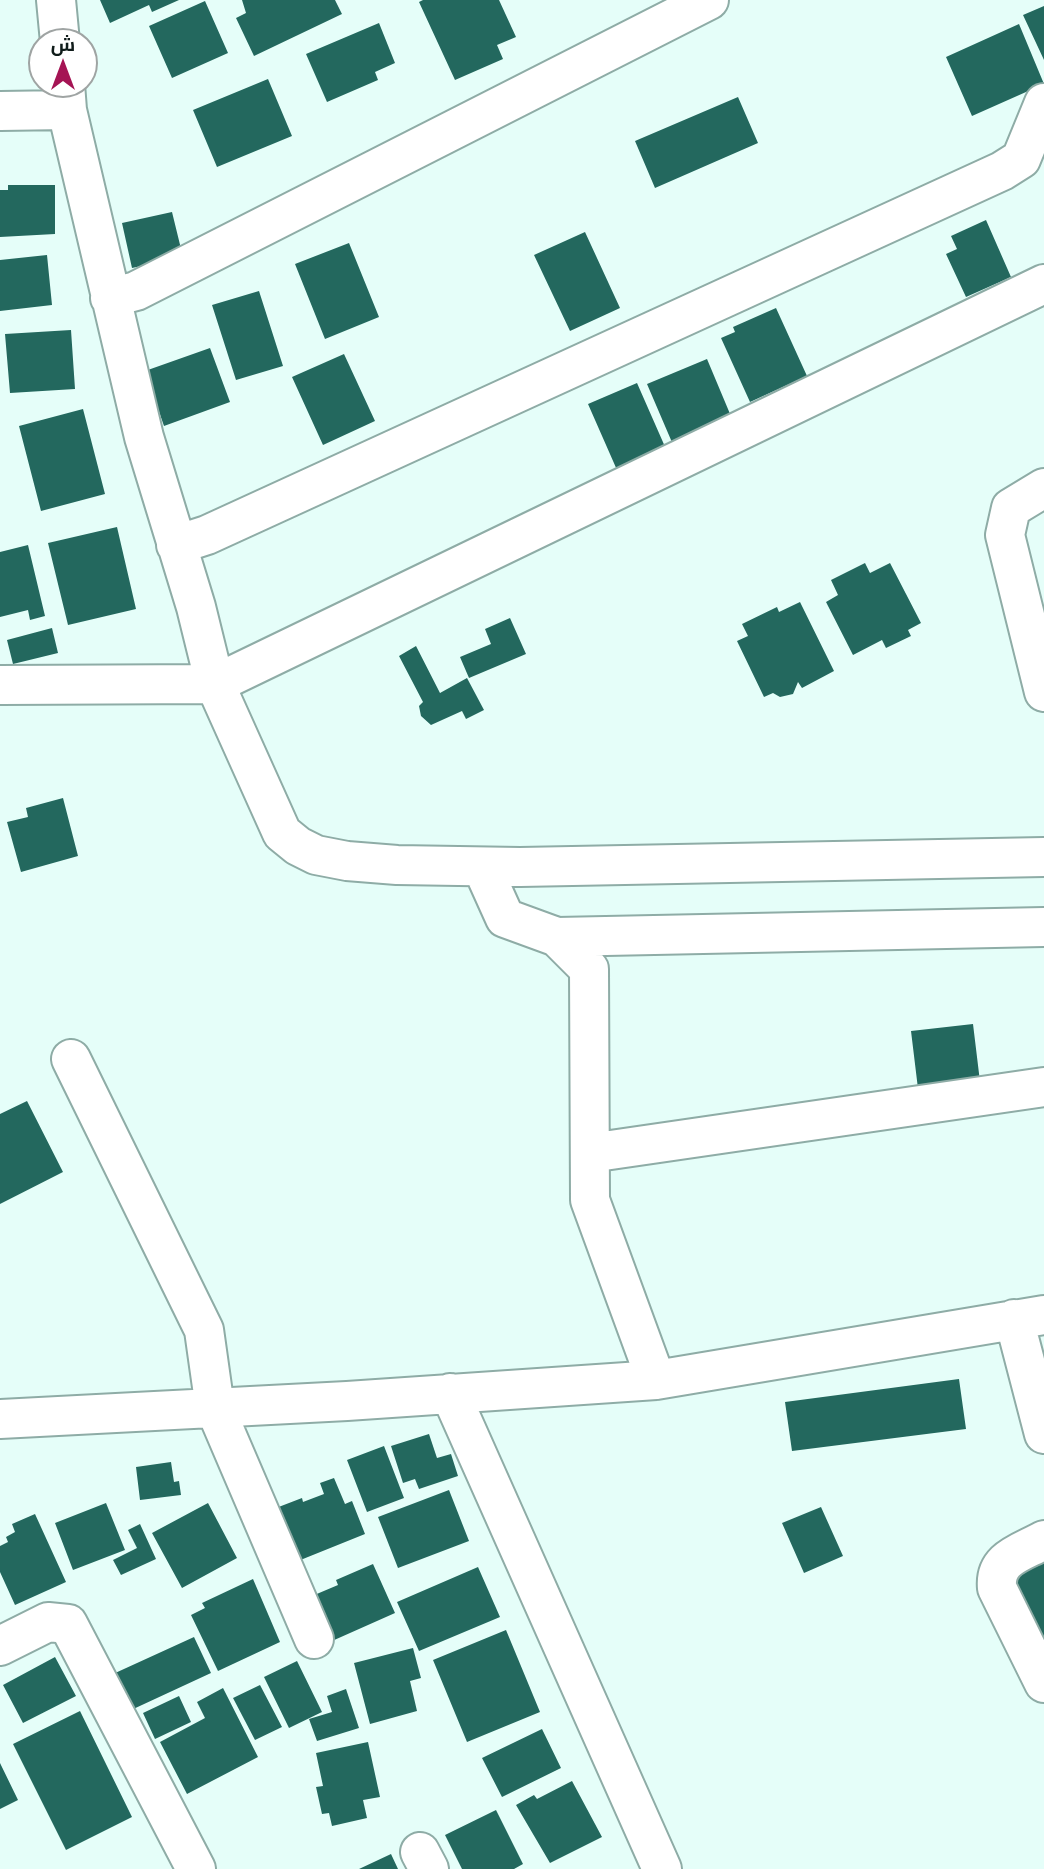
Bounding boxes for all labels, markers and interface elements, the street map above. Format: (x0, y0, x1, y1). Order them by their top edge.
north arrow (28, 28, 98, 98)
text: ش (51, 31, 75, 57)

